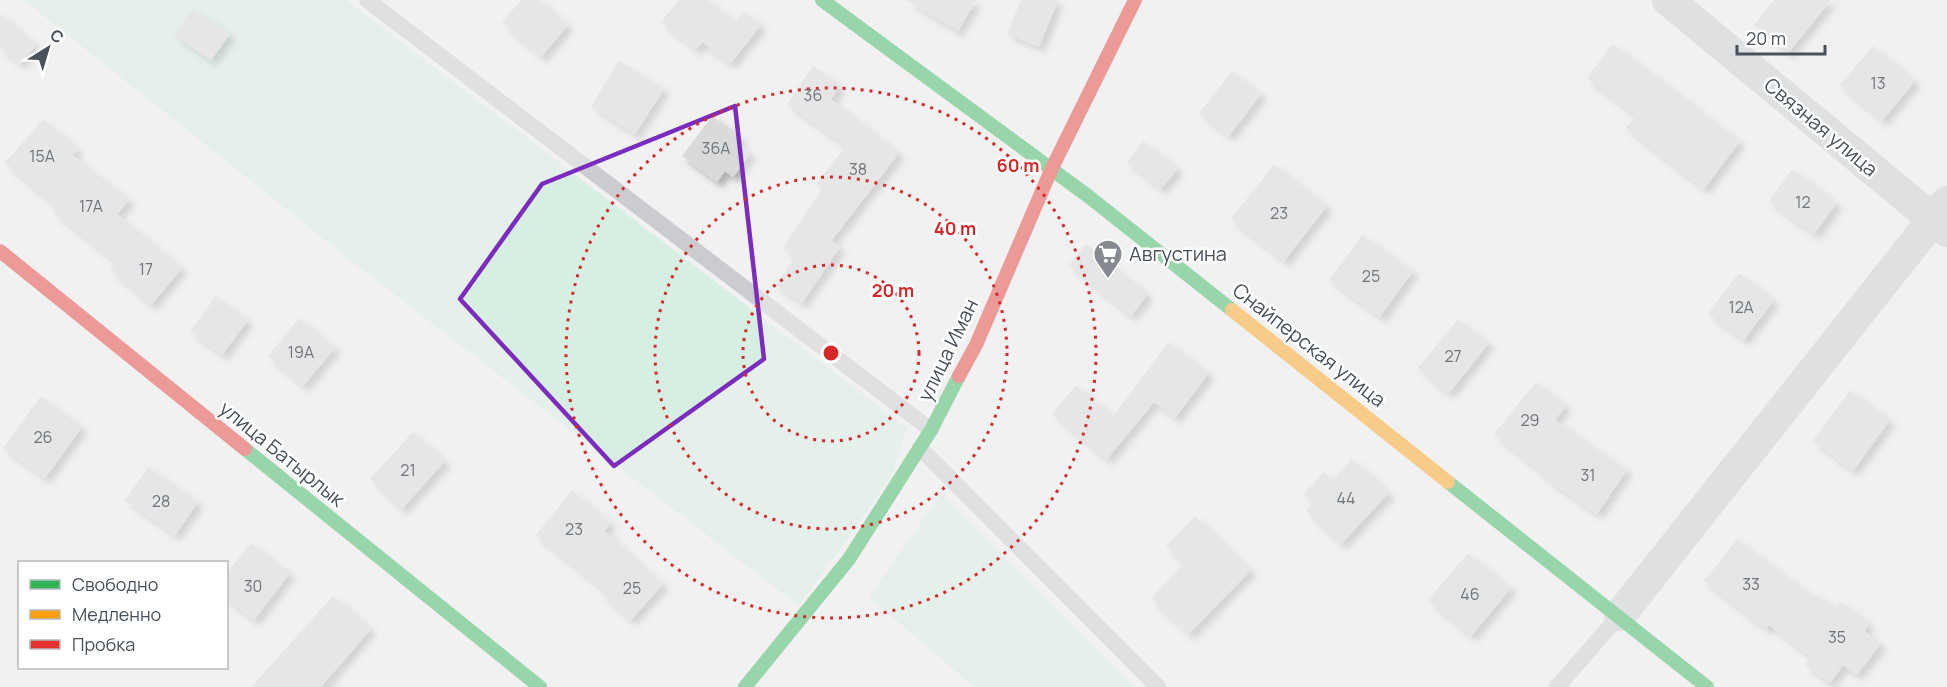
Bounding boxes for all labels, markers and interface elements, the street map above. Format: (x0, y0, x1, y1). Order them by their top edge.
north arrow (18, 18, 78, 78)
scale bar (1737, 18, 1826, 56)
text: С (46, 24, 69, 48)
text: 20 m (1746, 26, 1786, 50)
street label: Связная улица (1759, 71, 1884, 182)
house number: 13 (1870, 72, 1886, 94)
house number: 36 (804, 84, 822, 106)
house number: 36А (702, 137, 730, 159)
house number: 15А (29, 145, 55, 167)
text: 60 m (997, 153, 1039, 177)
house number: 38 (849, 158, 867, 180)
house number: 12 (1795, 191, 1811, 213)
house number: 17А (79, 195, 103, 217)
house number: 23 (1270, 202, 1288, 224)
text: 40 m (934, 216, 976, 240)
supermarket icon: Августина (1092, 238, 1124, 280)
place label: Августина (1129, 240, 1227, 267)
house number: 17 (139, 258, 153, 280)
house number: 25 (1362, 265, 1380, 287)
street label: Снайперская улица (1227, 276, 1391, 413)
text: 20 m (872, 278, 914, 302)
street label: улица Иман (911, 294, 984, 406)
house number: 12А (1728, 296, 1754, 318)
house number: 19А (288, 341, 314, 363)
centre of rings (821, 343, 841, 363)
house number: 27 (1444, 345, 1462, 367)
street label: улица Батырлык (214, 395, 351, 513)
house number: 29 (1520, 409, 1540, 431)
house number: 26 (33, 426, 53, 448)
house number: 21 (400, 459, 416, 481)
house number: 31 (1580, 464, 1596, 486)
house number: 44 (1336, 487, 1356, 509)
house number: 28 (152, 490, 170, 512)
house number: 23 (565, 518, 583, 540)
legend (18, 561, 228, 669)
text: Свободно (72, 572, 158, 596)
house number: 33 (1742, 573, 1760, 595)
house number: 30 (244, 575, 262, 597)
house number: 25 (623, 577, 641, 599)
house number: 46 (1460, 583, 1480, 605)
text: Медленно (72, 602, 161, 626)
house number: 35 (1828, 626, 1846, 648)
text: Пробка (72, 632, 135, 656)

